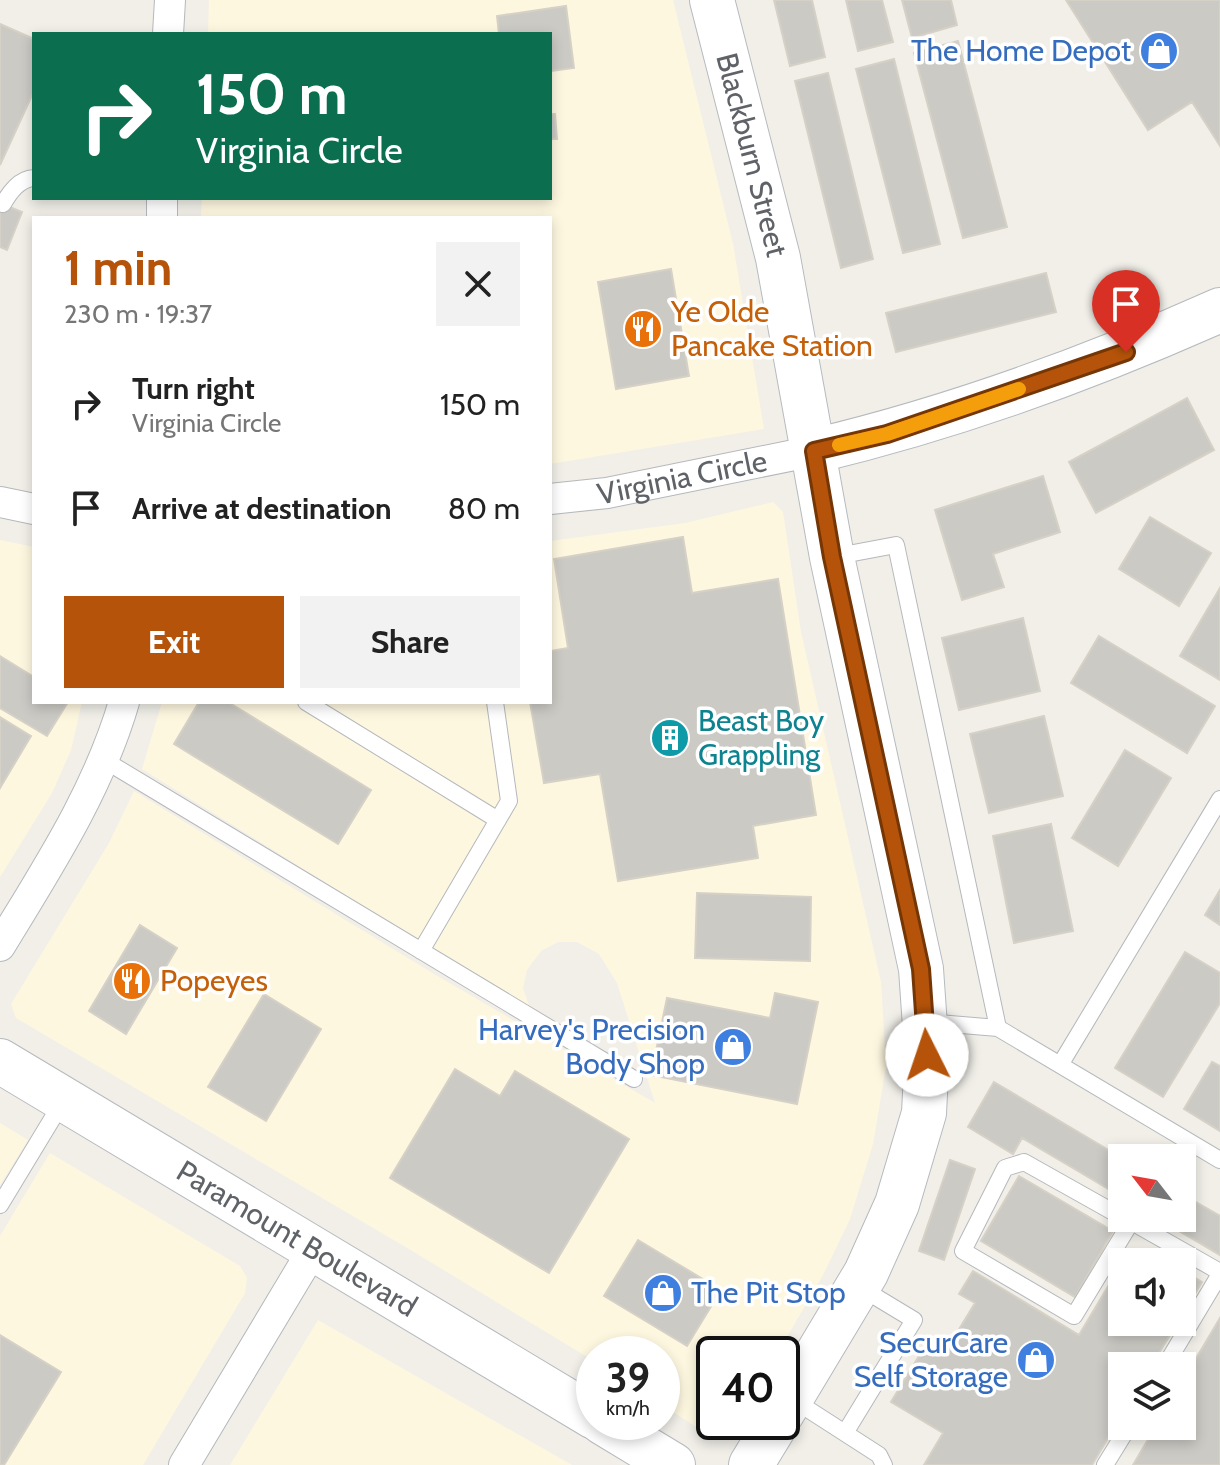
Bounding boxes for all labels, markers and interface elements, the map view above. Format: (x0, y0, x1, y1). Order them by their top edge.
shop icon: The Home Depot (1138, 30, 1180, 72)
place label: The Home Depot (911, 32, 1131, 69)
street label: Blackburn Street (708, 49, 796, 261)
text: 150 m (196, 60, 348, 128)
icon: right (64, 64, 168, 168)
text: Virginia Circle (196, 128, 403, 172)
text: 1 min (64, 239, 172, 297)
button: close (436, 242, 520, 326)
pin (1092, 270, 1160, 352)
icon: arrive (1104, 282, 1148, 326)
place label: Ye Olde Pancake Station (670, 293, 873, 364)
text: 230 m · 19:37 (64, 298, 212, 330)
restaurant icon: Ye Olde Pancake Station (622, 308, 664, 350)
text: Turn right (132, 370, 255, 407)
icon: right (64, 382, 108, 426)
text: 150 m (440, 386, 520, 423)
text: Virginia Circle (132, 407, 281, 439)
street label: Virginia Circle (594, 442, 770, 513)
icon: arrive (64, 486, 108, 530)
text: Arrive at destination (132, 490, 392, 527)
text: 80 m (448, 490, 520, 527)
button: Exit (64, 596, 284, 688)
button: Share (300, 596, 520, 688)
place label: Beast Boy Grappling (698, 702, 824, 773)
building icon: Beast Boy Grappling (649, 717, 691, 759)
restaurant icon: Popeyes (111, 960, 153, 1002)
place label: Popeyes (160, 962, 268, 999)
place label: Harvey's Precision Body Shop (478, 1011, 705, 1082)
position arrow (885, 1013, 969, 1097)
shop icon: Harvey's Precision Body Shop (712, 1026, 754, 1068)
north arrow (1108, 1144, 1196, 1232)
map controls (1108, 1144, 1196, 1440)
street label: Paramount Boulevard (170, 1152, 424, 1325)
button: sound (1108, 1248, 1196, 1336)
shop icon: The Pit Stop (642, 1272, 684, 1314)
place label: The Pit Stop (691, 1274, 846, 1311)
place label: SecurCare Self Storage (854, 1324, 1008, 1395)
speed limit sign: 40 (696, 1336, 800, 1440)
shop icon: SecurCare Self Storage (1015, 1339, 1057, 1381)
button: layers (1108, 1352, 1196, 1440)
text: 39 (606, 1353, 650, 1402)
text: km/h (606, 1396, 650, 1420)

